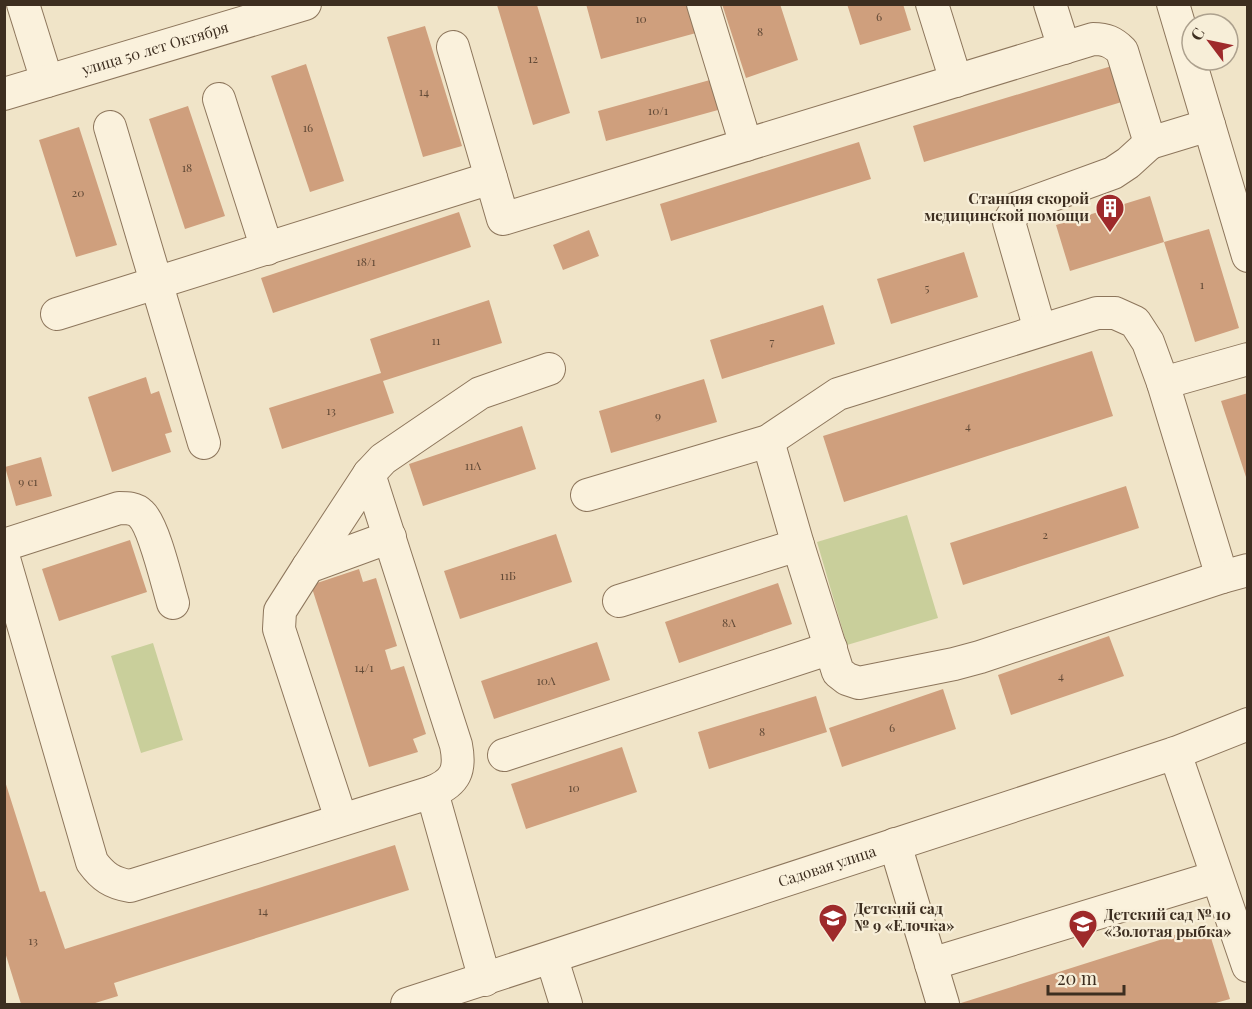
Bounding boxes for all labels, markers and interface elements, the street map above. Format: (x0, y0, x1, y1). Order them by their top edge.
house number: 6 (876, 8, 882, 24)
house number: 10 (635, 10, 647, 26)
north arrow (1180, 12, 1240, 72)
street label: улица 50 лет Октября (78, 16, 231, 79)
house number: 8 (757, 23, 763, 39)
text: С (1185, 23, 1209, 44)
house number: 12 (528, 50, 538, 66)
house number: 14 (419, 83, 429, 99)
house number: 10/1 (648, 102, 669, 118)
house number: 16 (303, 119, 313, 135)
house number: 18 (182, 159, 192, 175)
house number: 20 (72, 184, 84, 200)
place label: Станция скорой медицинской помощи (924, 188, 1089, 225)
building icon: Станция скорой медицинской помощи (1094, 192, 1126, 234)
house number: 18/1 (356, 253, 376, 269)
house number: 1 (1200, 276, 1205, 292)
house number: 5 (925, 279, 930, 295)
house number: 11 (432, 332, 441, 348)
house number: 7 (770, 333, 775, 349)
house number: 13 (326, 402, 336, 418)
house number: 9 (655, 407, 661, 423)
house number: 4 (965, 417, 971, 433)
house number: 11А (465, 457, 482, 473)
house number: 9 с1 (18, 473, 38, 489)
house number: 2 (1042, 526, 1048, 542)
house number: 11Б (500, 567, 516, 583)
house number: 8А (722, 614, 736, 630)
house number: 14/1 (354, 659, 374, 675)
house number: 4 (1058, 667, 1064, 683)
house number: 10А (536, 672, 556, 688)
house number: 6 (889, 719, 895, 735)
house number: 8 (759, 723, 765, 739)
house number: 10 (568, 779, 580, 795)
street label: Садовая улица (775, 840, 879, 891)
place label: Детский сад № 9 «Елочка» (854, 898, 955, 935)
house number: 14 (258, 902, 268, 918)
school or university icon: Детский сад № 9 «Елочка» (817, 902, 849, 944)
place label: Детский сад № 10 «Золотая рыбка» (1104, 904, 1232, 941)
school or university icon: Детский сад № 10 «Золотая рыбка» (1067, 908, 1099, 950)
house number: 13 (28, 932, 38, 948)
scale bar (1048, 958, 1124, 996)
text: 20 m (1057, 966, 1097, 990)

